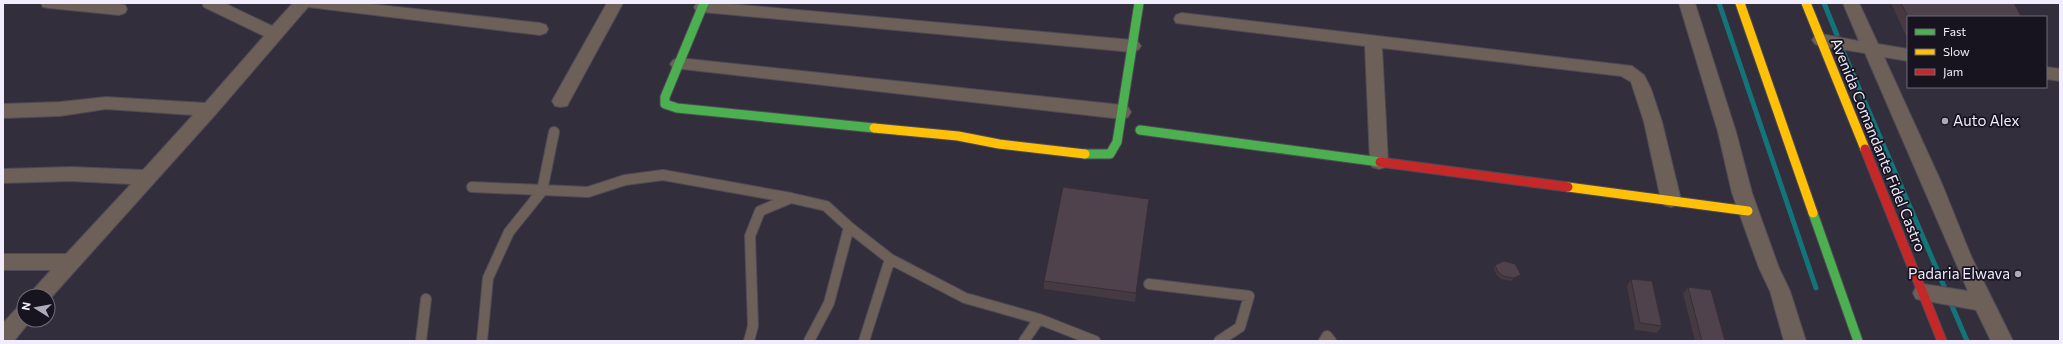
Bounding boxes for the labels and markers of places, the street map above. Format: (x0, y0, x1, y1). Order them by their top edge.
place label: Auto Alex (1953, 111, 2020, 129)
marker: Auto Alex (1940, 116, 1950, 126)
place label: Padaria Elwava (1908, 264, 2010, 282)
marker: Padaria Elwava (2013, 269, 2023, 279)

